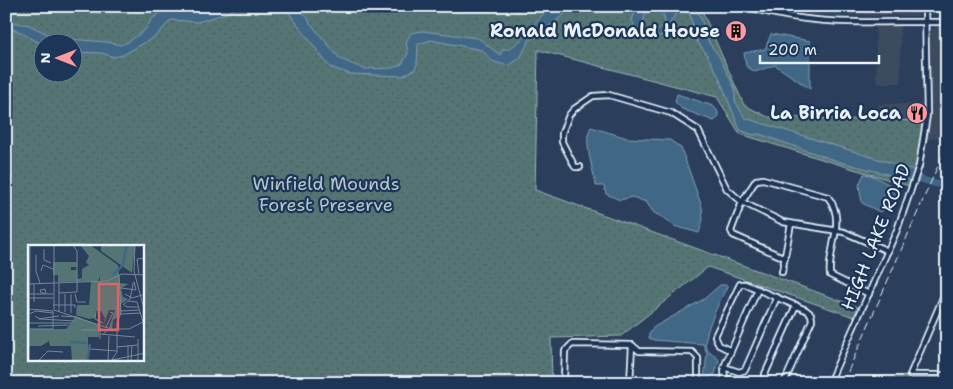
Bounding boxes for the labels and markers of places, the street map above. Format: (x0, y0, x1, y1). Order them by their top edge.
place label: Ronald McDonald House (490, 19, 720, 43)
building icon: Ronald McDonald House (724, 19, 748, 43)
place label: La Birria Loca (770, 101, 902, 125)
restaurant icon: La Birria Loca (905, 101, 929, 125)

